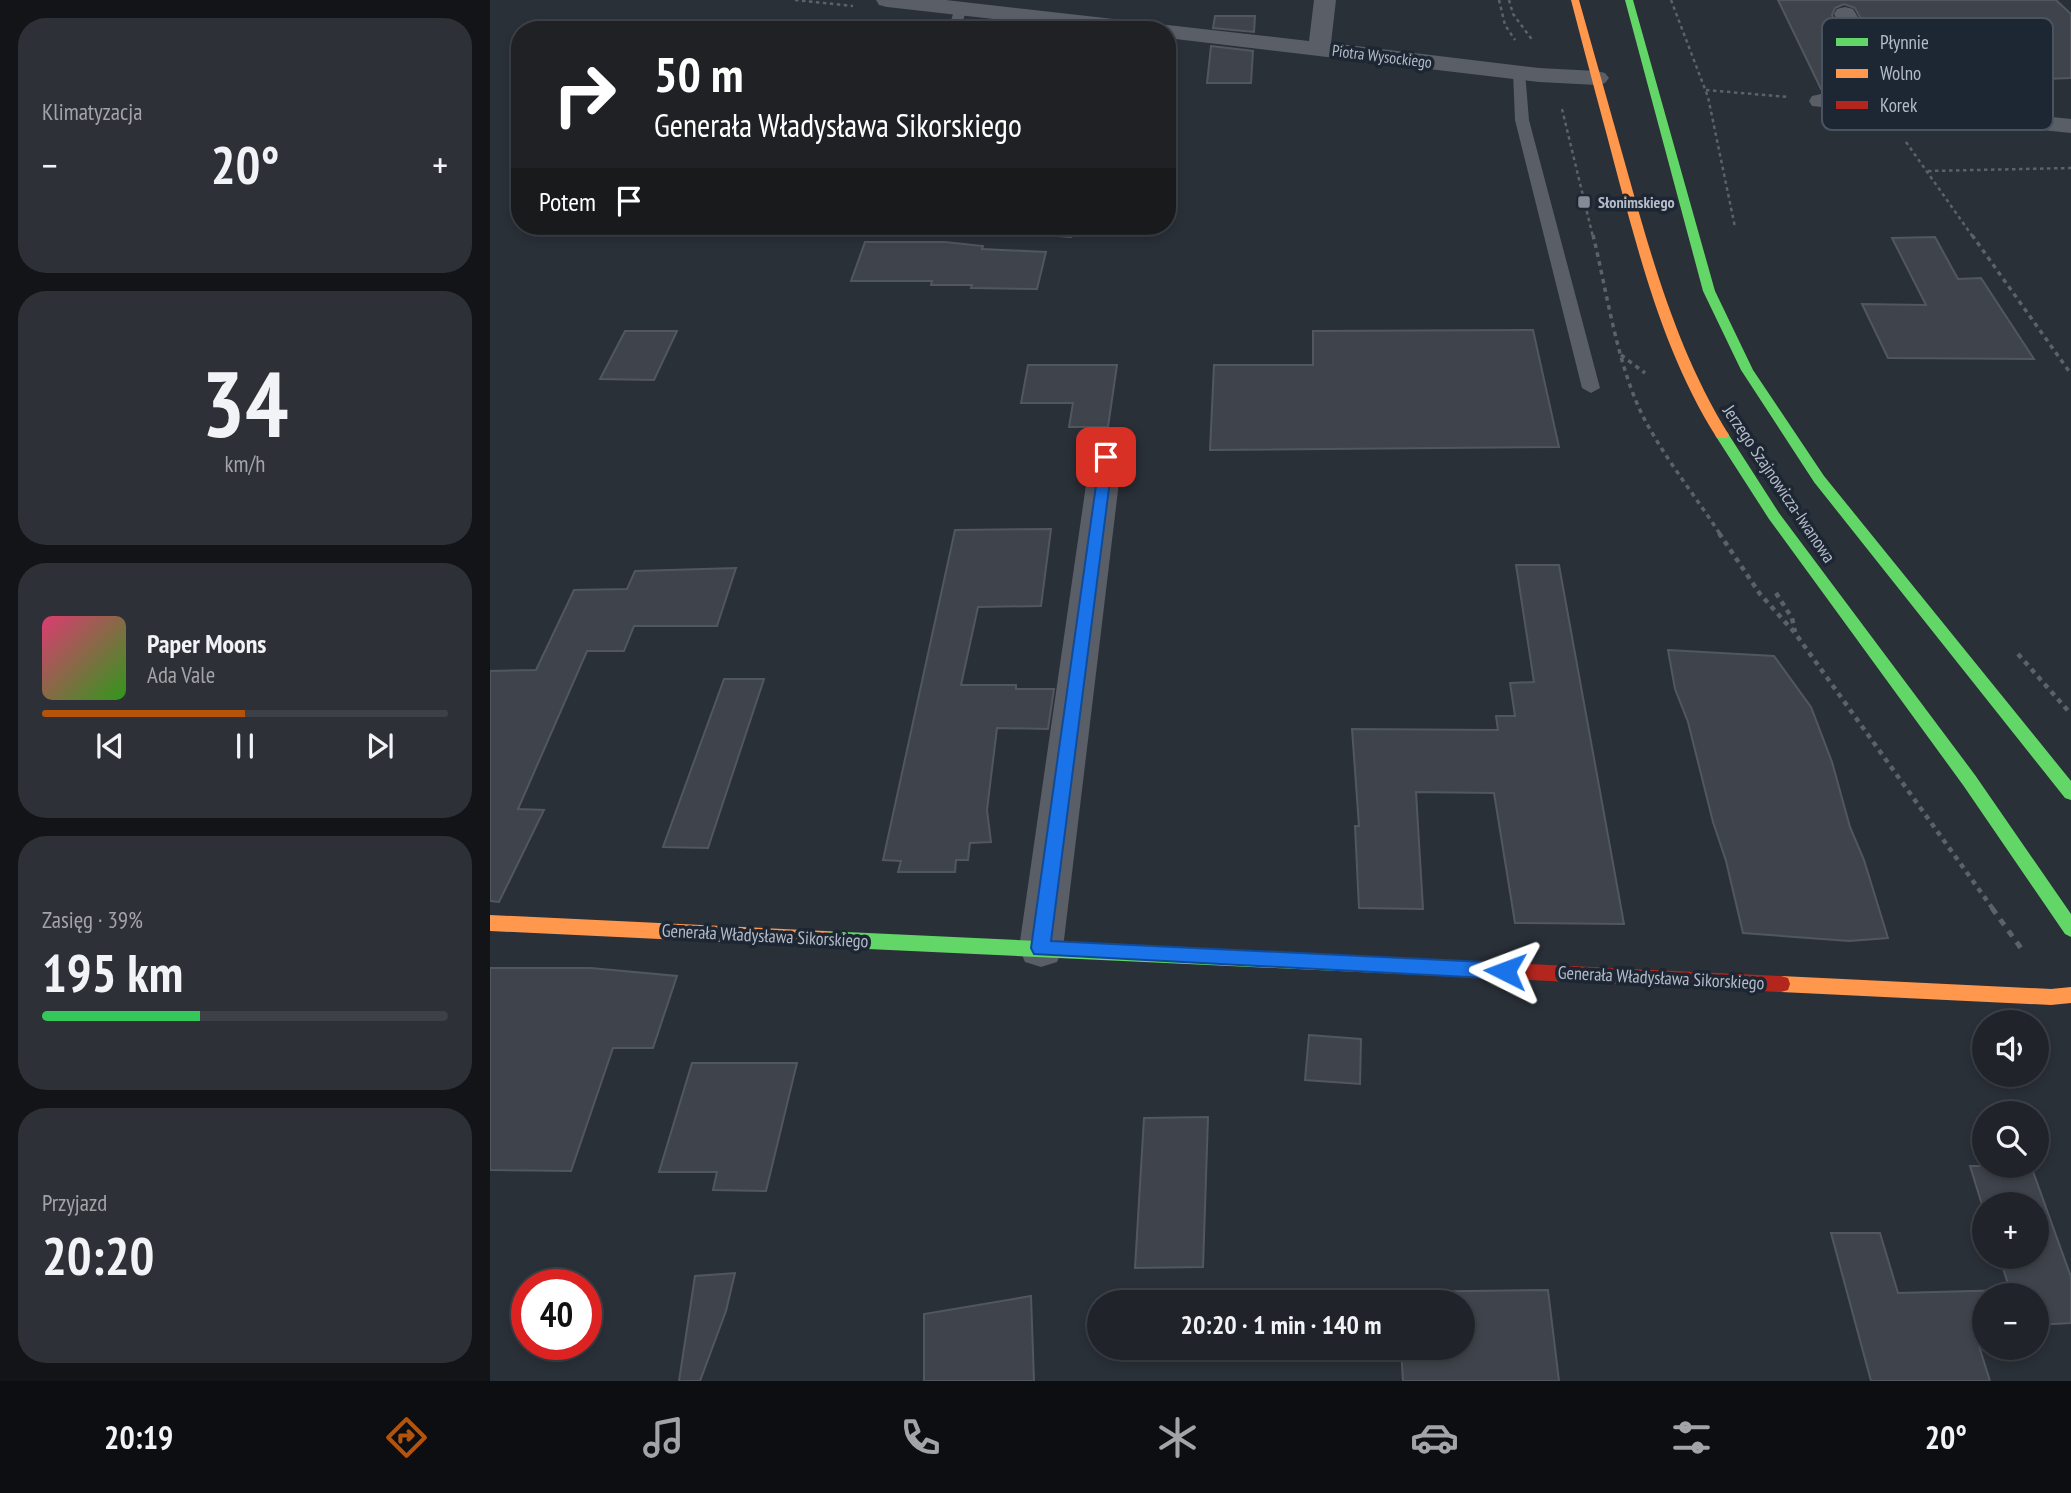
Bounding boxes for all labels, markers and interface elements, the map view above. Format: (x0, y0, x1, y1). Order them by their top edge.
legend (1822, 18, 2053, 130)
text: Płynnie (1880, 30, 1929, 54)
street label: Piotra Wysockiego (1331, 40, 1433, 72)
text: 50 m (654, 42, 743, 106)
icon: right (539, 49, 630, 140)
text: Wolno (1880, 61, 1921, 85)
text: Korek (1880, 93, 1918, 117)
text: Klimatyzacja (42, 97, 142, 126)
text: Generała Władysława Sikorskiego (654, 104, 1022, 146)
text: 20° (211, 131, 279, 198)
text: − (42, 140, 58, 189)
text: + (432, 140, 448, 189)
icon: arrive (610, 182, 648, 220)
text: Potem (539, 185, 596, 218)
place label: Słonimskiego (1598, 192, 1675, 212)
marker: Słonimskiego (1576, 194, 1592, 210)
text: 34 (202, 344, 289, 462)
street label: Jerzego Szajnowicza-Iwanowa (1717, 400, 1841, 567)
pin (1076, 427, 1136, 487)
icon: arrive (1087, 438, 1125, 476)
text: km/h (225, 449, 265, 478)
text: Paper Moons (147, 627, 266, 660)
text: Ada Vale (147, 660, 215, 689)
icon: previous (91, 727, 129, 765)
icon: pause (226, 727, 264, 765)
icon: next (361, 727, 399, 765)
text: Zasięg · 39% (42, 905, 143, 934)
street label: Generała Władysława Sikorskiego (661, 919, 869, 952)
position arrow (1468, 934, 1542, 1008)
text: 195 km (42, 939, 183, 1006)
street label: Generała Władysława Sikorskiego (1557, 961, 1765, 994)
map controls (1972, 1010, 2049, 1360)
button: sound (1972, 1010, 2049, 1087)
button: search (1972, 1101, 2049, 1178)
text: Przyjazd (42, 1188, 107, 1217)
button: + (1972, 1192, 2049, 1269)
text: 20:20 (42, 1222, 154, 1289)
speed limit sign: 40 (511, 1269, 602, 1360)
button: − (1972, 1283, 2049, 1360)
text: 20:20 · 1 min · 140 m (1181, 1308, 1381, 1341)
icon: directions (382, 1413, 431, 1462)
icon: music (639, 1413, 688, 1462)
icon: phone (896, 1413, 945, 1462)
icon: climate (1153, 1413, 1202, 1462)
icon: car (1410, 1413, 1459, 1462)
icon: filters (1667, 1413, 1716, 1462)
text: 20:19 (104, 1416, 173, 1458)
text: 20° (1925, 1416, 1967, 1458)

